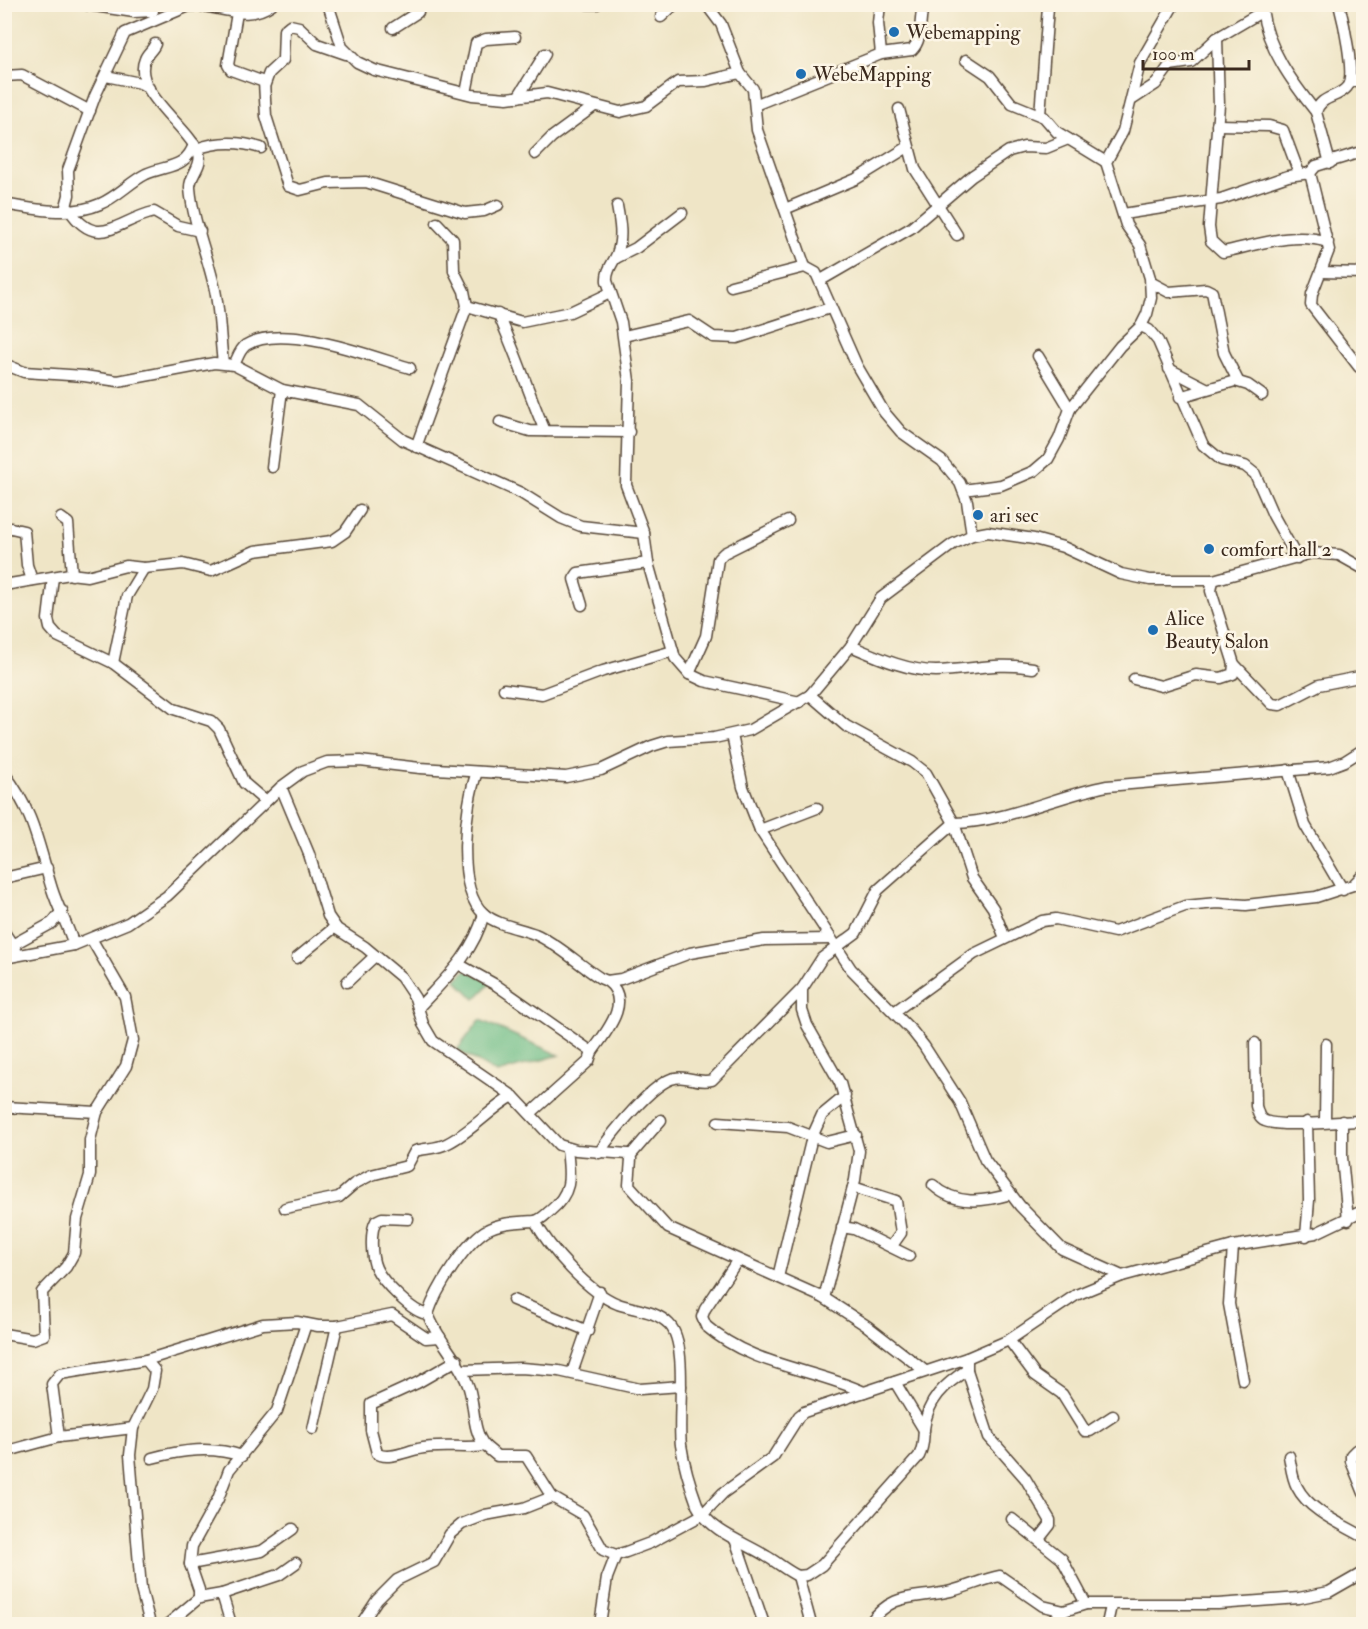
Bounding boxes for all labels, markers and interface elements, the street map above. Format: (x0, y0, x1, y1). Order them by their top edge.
place label: Webemapping (905, 20, 1022, 46)
marker: Webemapping (887, 25, 901, 39)
scale bar (1143, 33, 1250, 71)
text: 100 m (1152, 43, 1195, 66)
place label: WebeMapping (812, 62, 932, 88)
marker: WebeMapping (794, 67, 808, 81)
place label: ari sec (990, 503, 1039, 528)
marker: ari sec (971, 508, 985, 522)
place label: comfort hall 2 (1221, 537, 1332, 562)
marker: comfort hall 2 (1202, 542, 1216, 556)
place label: Alice Beauty Salon (1164, 606, 1269, 654)
marker: Alice Beauty Salon (1146, 623, 1160, 637)

